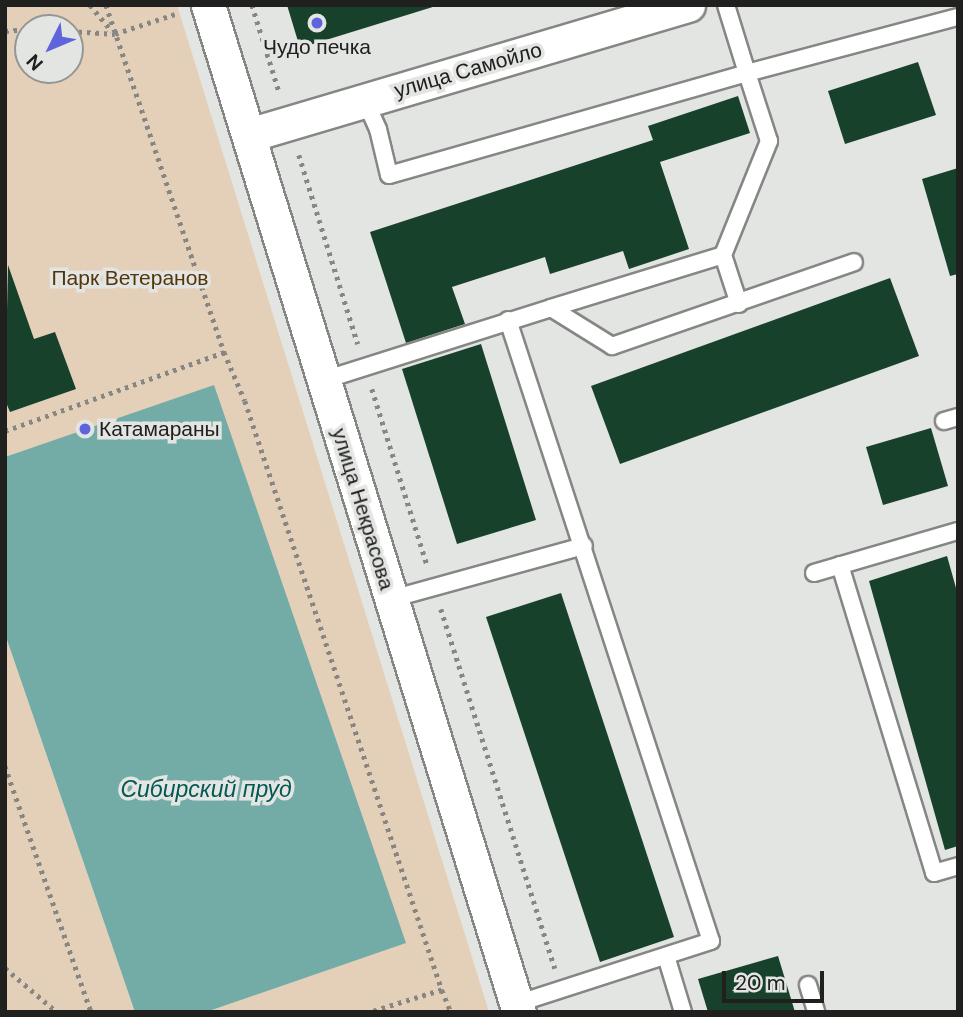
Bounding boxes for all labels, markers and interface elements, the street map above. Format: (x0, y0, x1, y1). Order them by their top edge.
north arrow (14, 14, 84, 84)
marker: Чудо печка (309, 15, 325, 31)
place label: Чудо печка (263, 34, 371, 60)
street label: улица Самойло (391, 37, 545, 103)
text: N (21, 49, 49, 76)
park label: Парк Ветеранов (51, 265, 209, 291)
place label: Катамараны (99, 416, 220, 442)
marker: Катамараны (77, 421, 93, 437)
street label: улица Некрасова (326, 425, 400, 593)
water label: Сибирский пруд (120, 775, 292, 803)
scale bar (725, 958, 827, 1002)
text: 20 m (735, 969, 786, 997)

